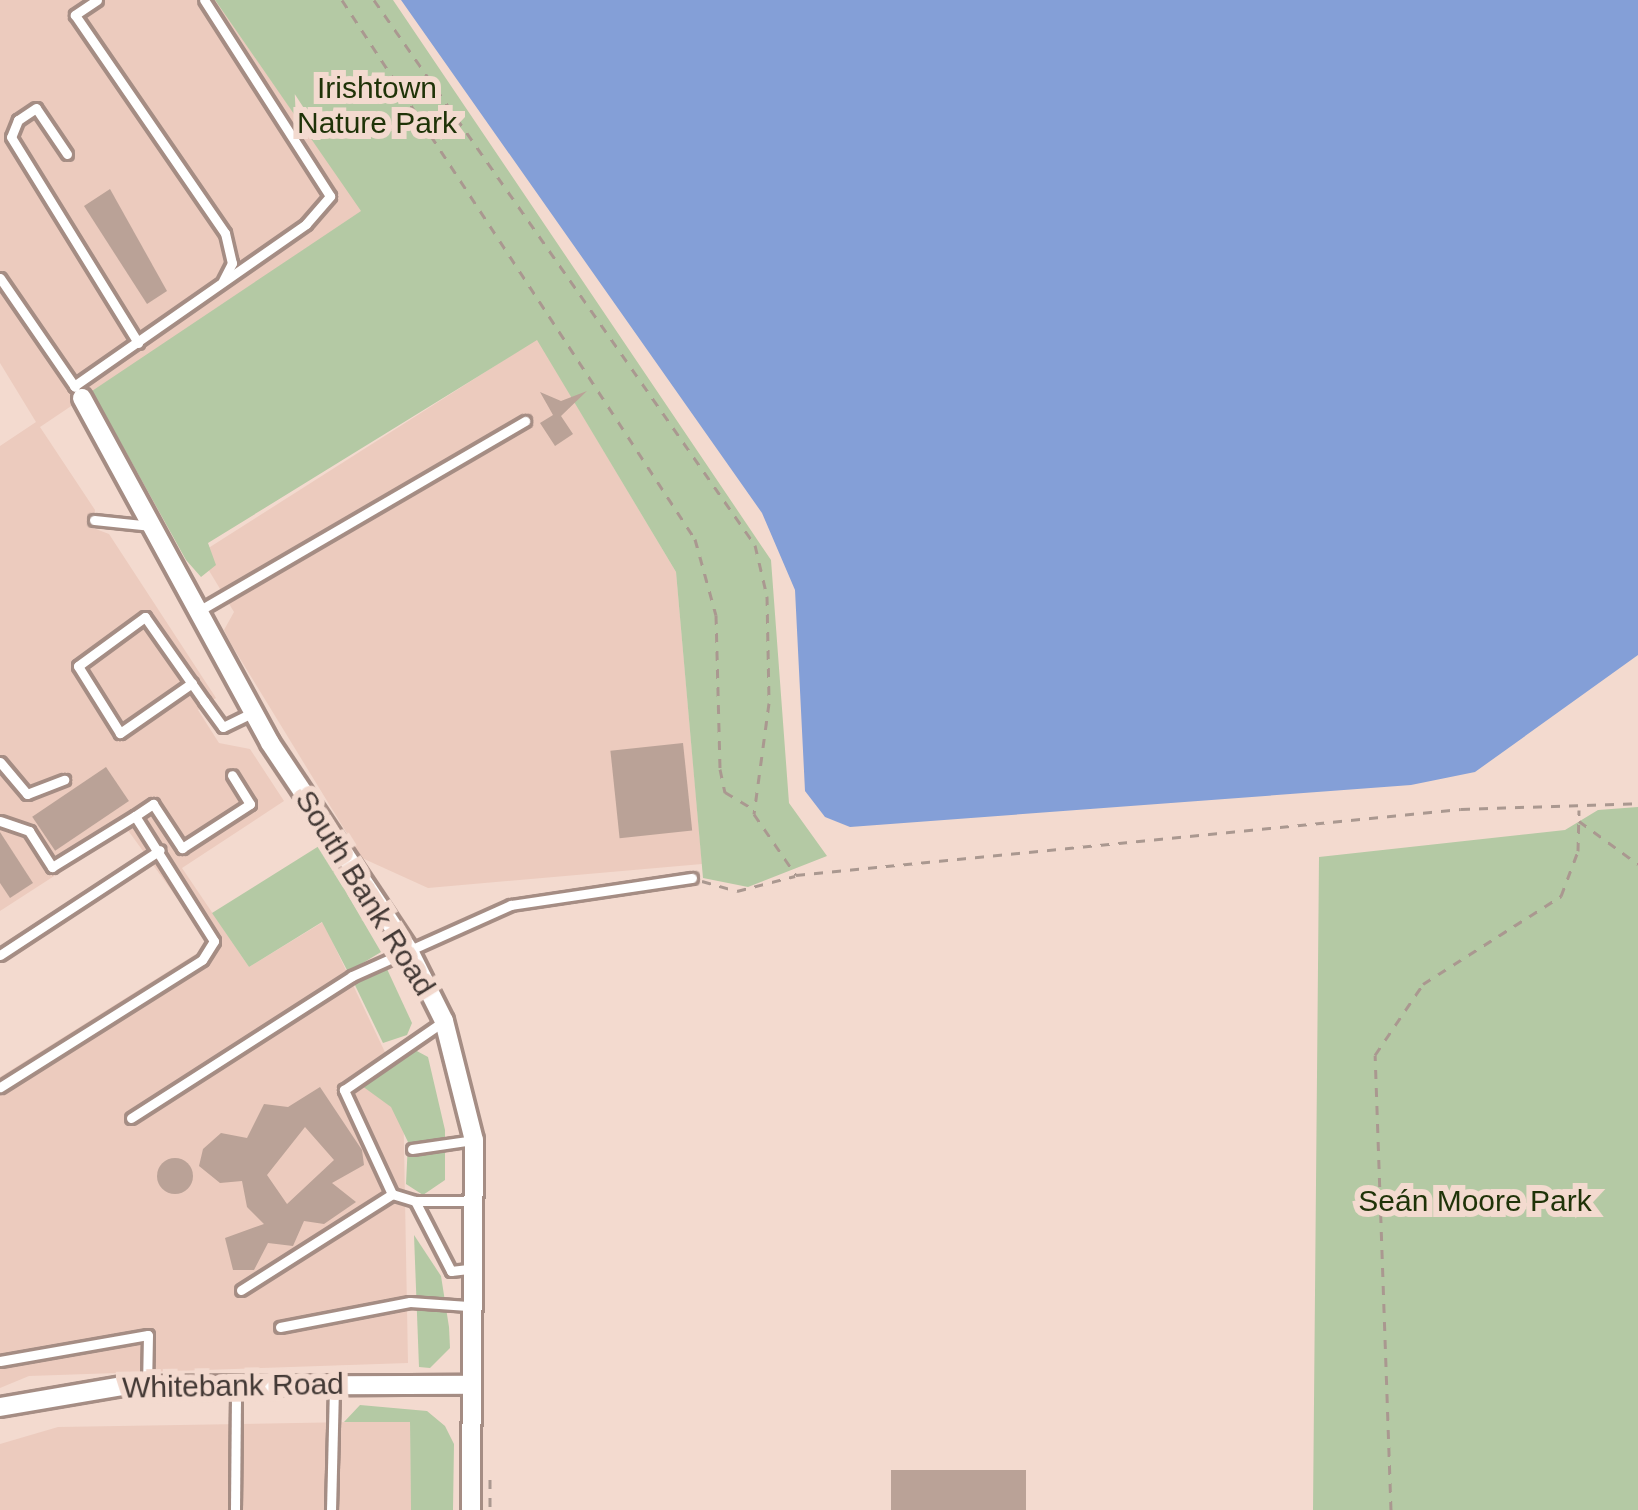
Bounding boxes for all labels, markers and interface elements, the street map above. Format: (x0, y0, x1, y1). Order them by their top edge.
park label: Irishtown Nature Park (297, 70, 457, 140)
street label: South Bank Road (287, 784, 443, 1002)
park label: Seán Moore Park (1358, 1183, 1592, 1219)
street label: Whitebank Road (122, 1366, 344, 1406)

